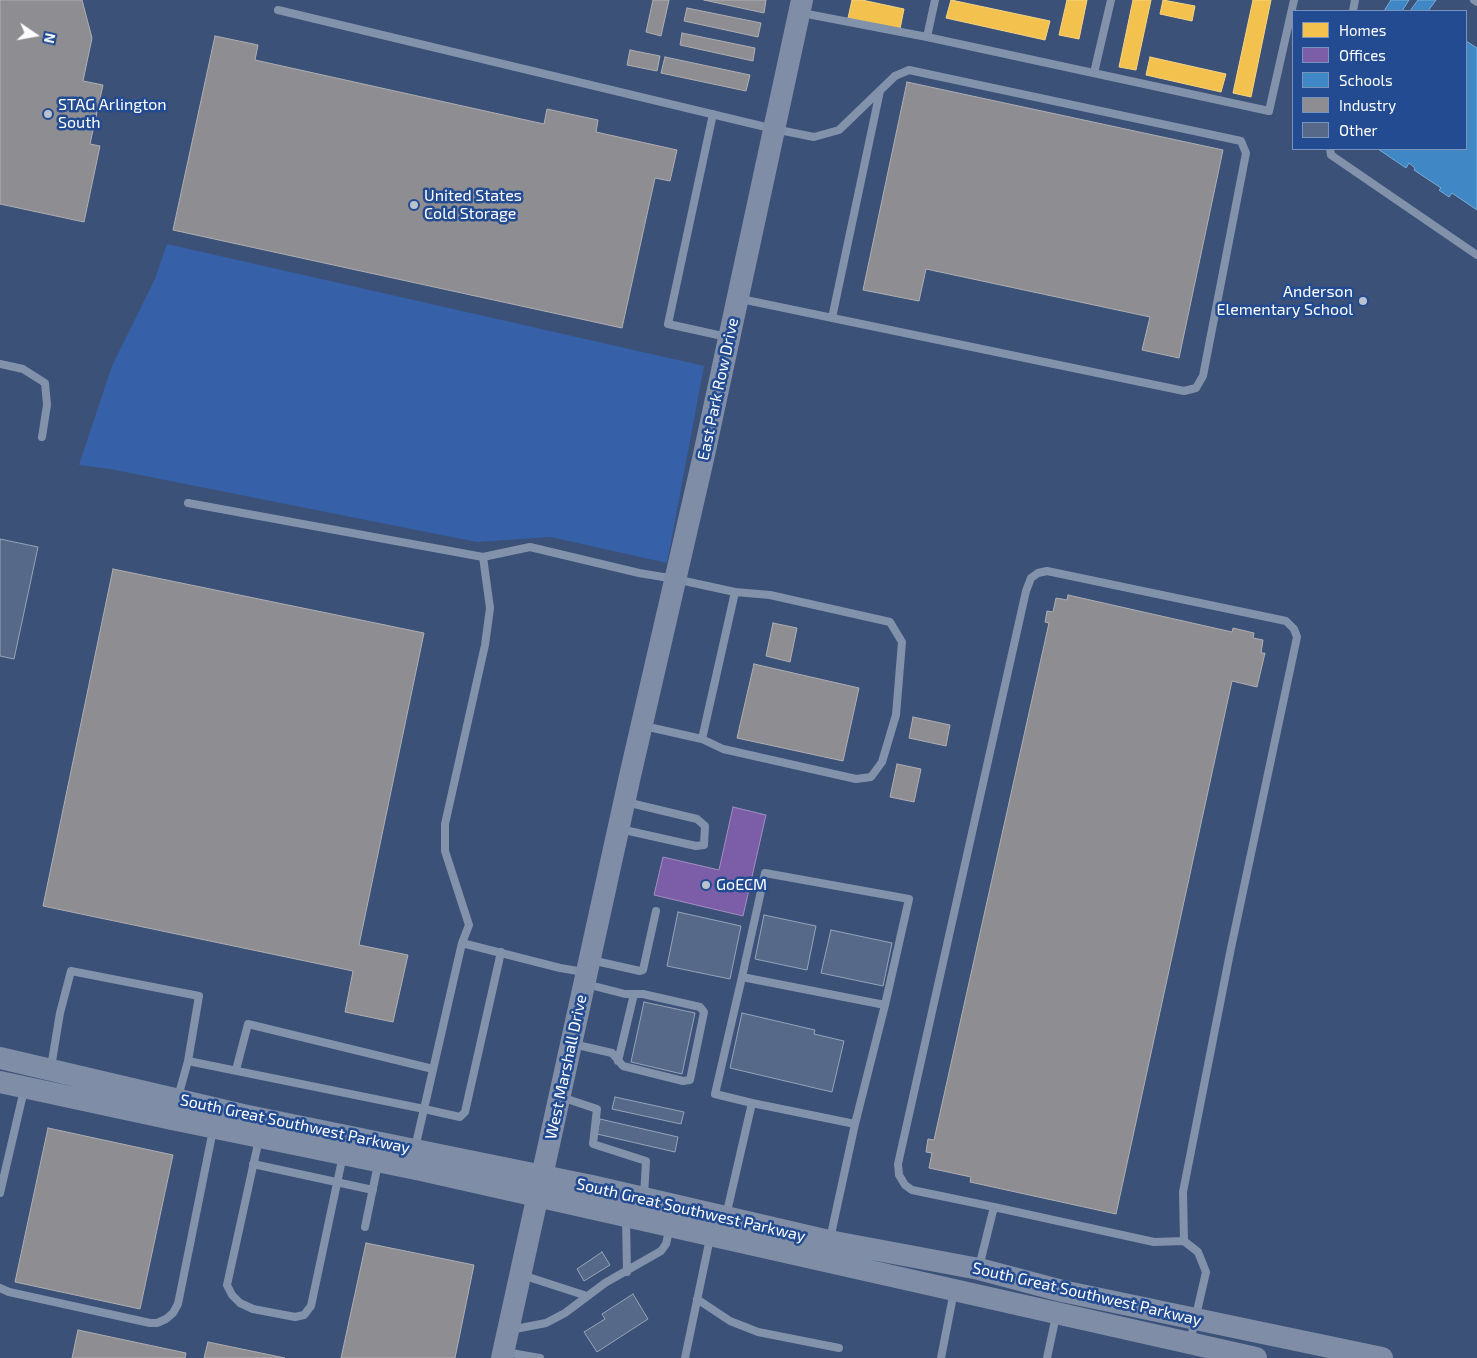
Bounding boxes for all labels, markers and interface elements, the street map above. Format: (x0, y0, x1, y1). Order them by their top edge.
north arrow (10, 10, 60, 60)
legend (1292, 10, 1467, 150)
text: Homes (1339, 21, 1386, 39)
text: N (41, 32, 60, 45)
text: Offices (1339, 46, 1386, 64)
text: Schools (1339, 71, 1393, 89)
place label: STAG Arlington South (58, 95, 167, 133)
text: Industry (1339, 96, 1396, 114)
marker: STAG Arlington South (42, 108, 54, 120)
text: Other (1339, 121, 1378, 139)
place label: United States Cold Storage (424, 186, 522, 224)
marker: United States Cold Storage (408, 199, 420, 211)
place label: Anderson Elementary School (1216, 282, 1353, 320)
marker: Anderson Elementary School (1357, 295, 1369, 307)
street label: East Park Row Drive (693, 316, 743, 462)
place label: GoECM (716, 875, 767, 895)
marker: GoECM (700, 879, 712, 891)
street label: West Marshall Drive (541, 993, 591, 1141)
street label: South Great Southwest Parkway (178, 1090, 412, 1158)
street label: South Great Southwest Parkway (575, 1174, 807, 1246)
street label: South Great Southwest Parkway (971, 1258, 1203, 1330)

